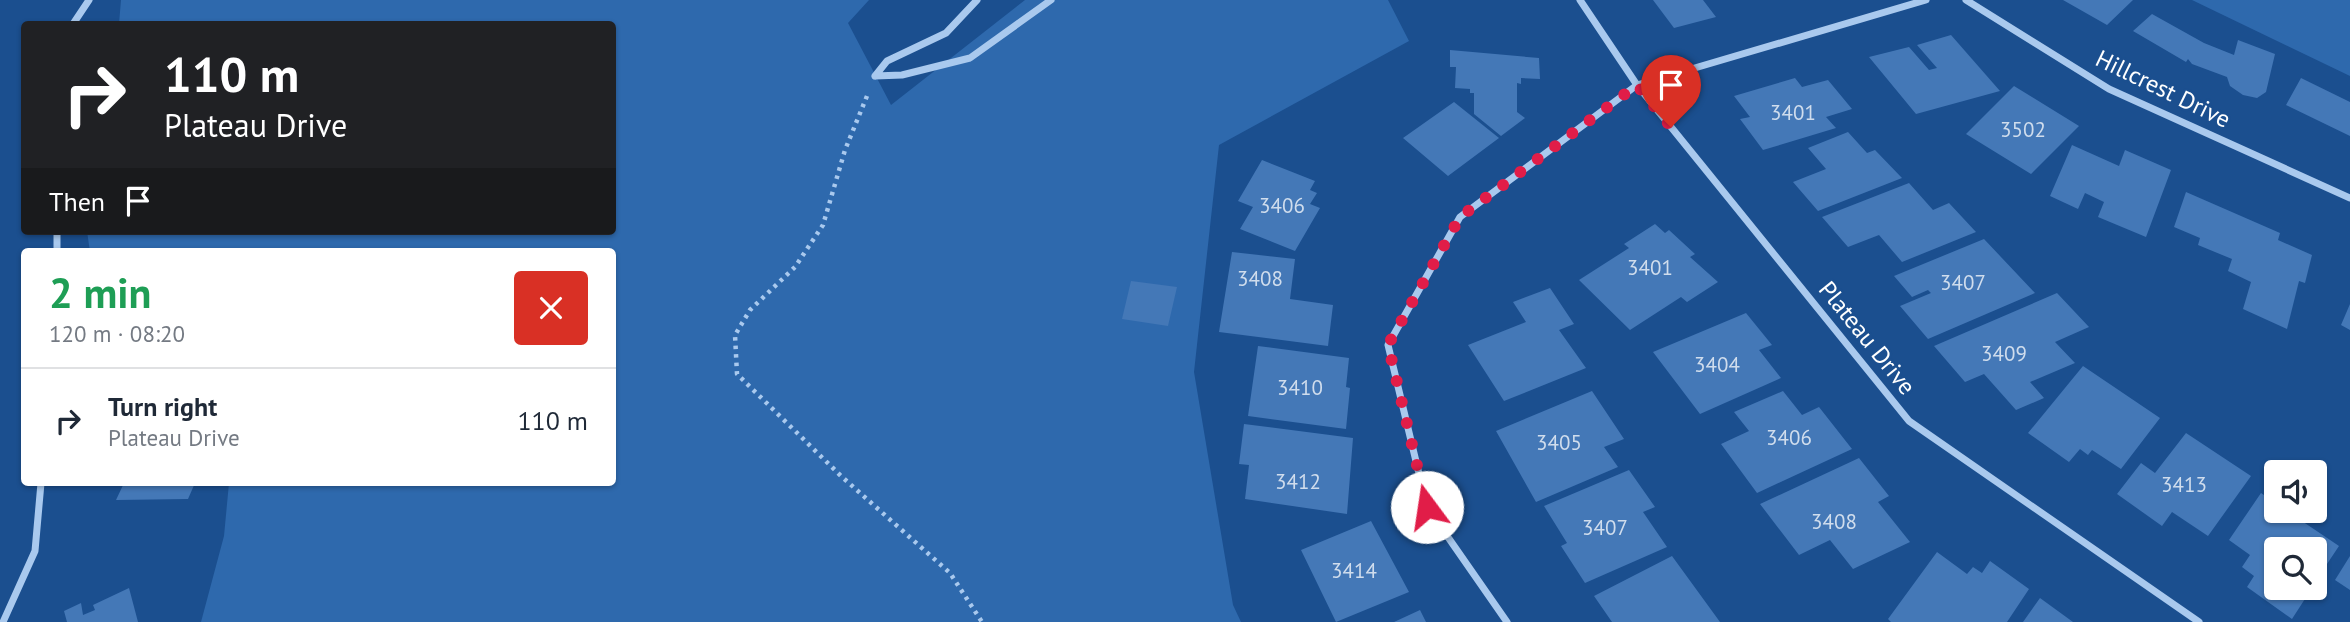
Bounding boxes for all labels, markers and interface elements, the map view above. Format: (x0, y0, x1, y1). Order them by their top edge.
text: 110 m (164, 42, 299, 106)
street label: Hillcrest Drive (2091, 43, 2236, 135)
icon: right (49, 49, 140, 140)
pin (1641, 55, 1701, 127)
icon: arrive (1652, 66, 1690, 104)
house number: 3401 (1770, 99, 1816, 126)
text: Plateau Drive (164, 104, 347, 146)
house number: 3502 (2000, 116, 2046, 143)
icon: arrive (119, 182, 157, 220)
text: Then (49, 185, 105, 218)
house number: 3406 (1259, 192, 1305, 219)
house number: 3401 (1627, 254, 1673, 281)
text: 2 min (49, 265, 151, 320)
house number: 3408 (1237, 265, 1283, 292)
house number: 3407 (1940, 269, 1986, 296)
button: close (514, 271, 588, 345)
street label: Plateau Drive (1812, 275, 1923, 401)
text: 120 m · 08:20 (49, 319, 185, 348)
house number: 3409 (1981, 340, 2027, 367)
house number: 3404 (1694, 351, 1740, 378)
house number: 3410 (1277, 374, 1323, 401)
text: Turn right (108, 390, 217, 423)
icon: right (49, 402, 87, 440)
text: 110 m (517, 404, 588, 437)
text: Plateau Drive (108, 423, 240, 452)
house number: 3406 (1766, 424, 1812, 451)
house number: 3405 (1536, 429, 1582, 456)
map controls (2264, 460, 2327, 600)
button: sound (2264, 460, 2327, 523)
house number: 3412 (1275, 468, 1321, 495)
position arrow (1390, 470, 1464, 544)
house number: 3413 (2161, 471, 2207, 498)
house number: 3408 (1811, 508, 1857, 535)
house number: 3407 (1582, 514, 1628, 541)
button: search (2264, 537, 2327, 600)
house number: 3414 (1331, 557, 1377, 584)

